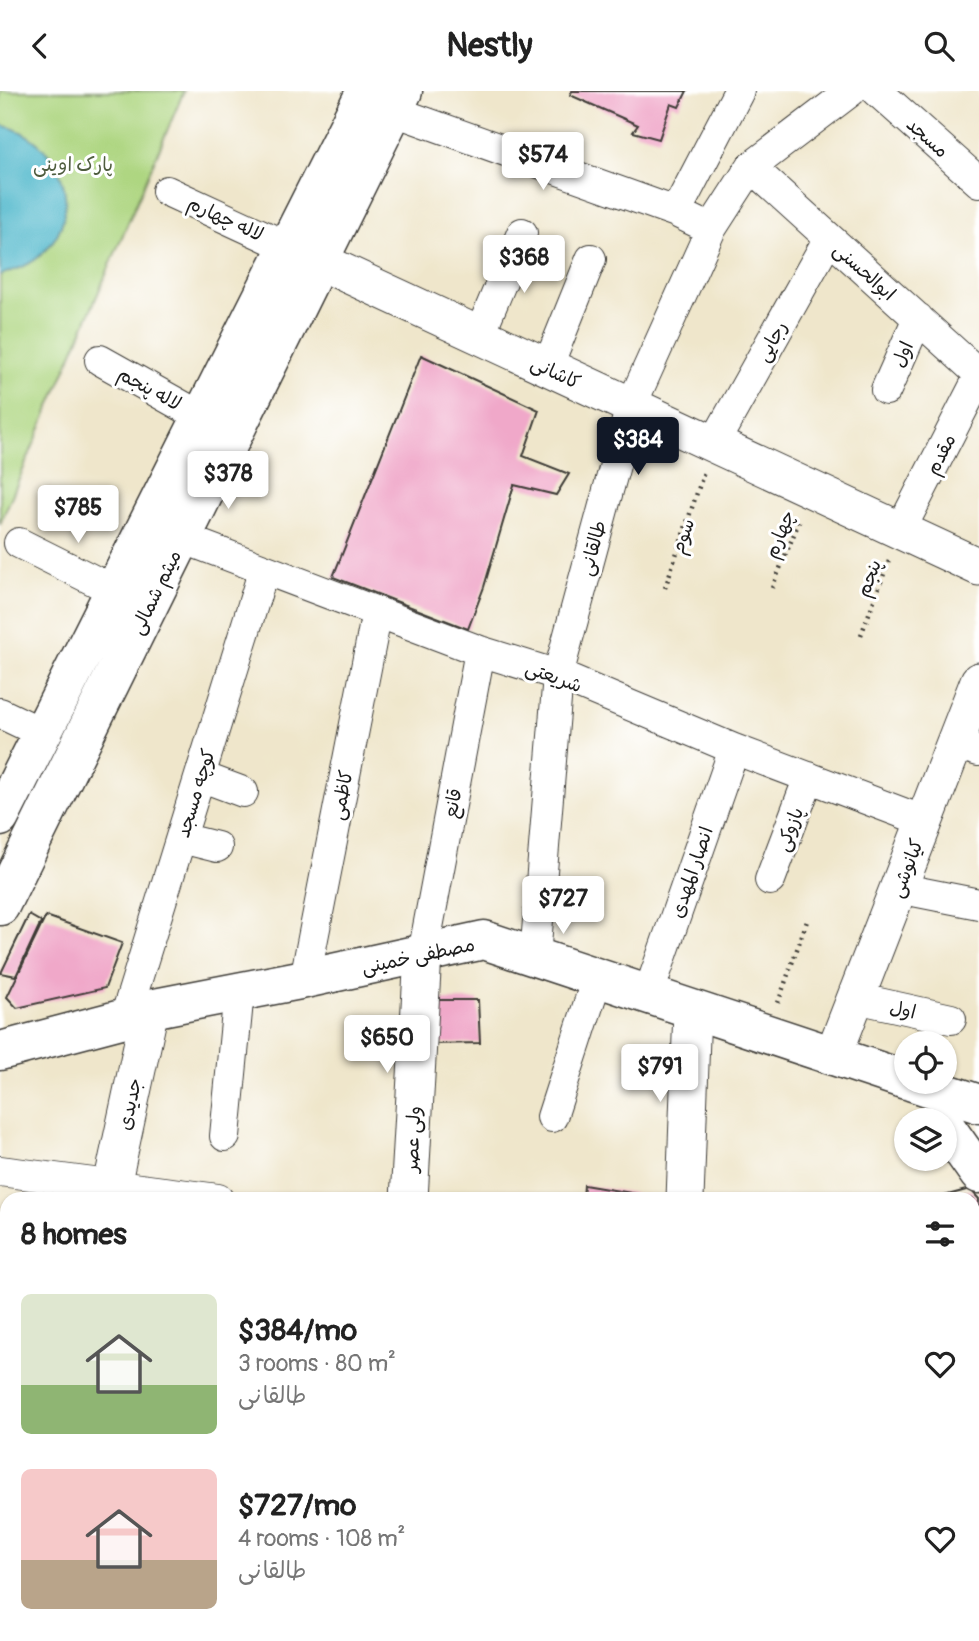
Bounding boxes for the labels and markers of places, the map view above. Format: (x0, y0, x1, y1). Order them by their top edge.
pin: $574 (502, 133, 584, 192)
pin: $368 (483, 235, 565, 295)
pin: $384 (597, 417, 679, 477)
pin: $378 (187, 451, 269, 511)
pin: $785 (37, 485, 119, 545)
pin: $727 (522, 877, 604, 936)
pin: $650 (346, 1016, 428, 1075)
pin: $791 (619, 1045, 701, 1104)

